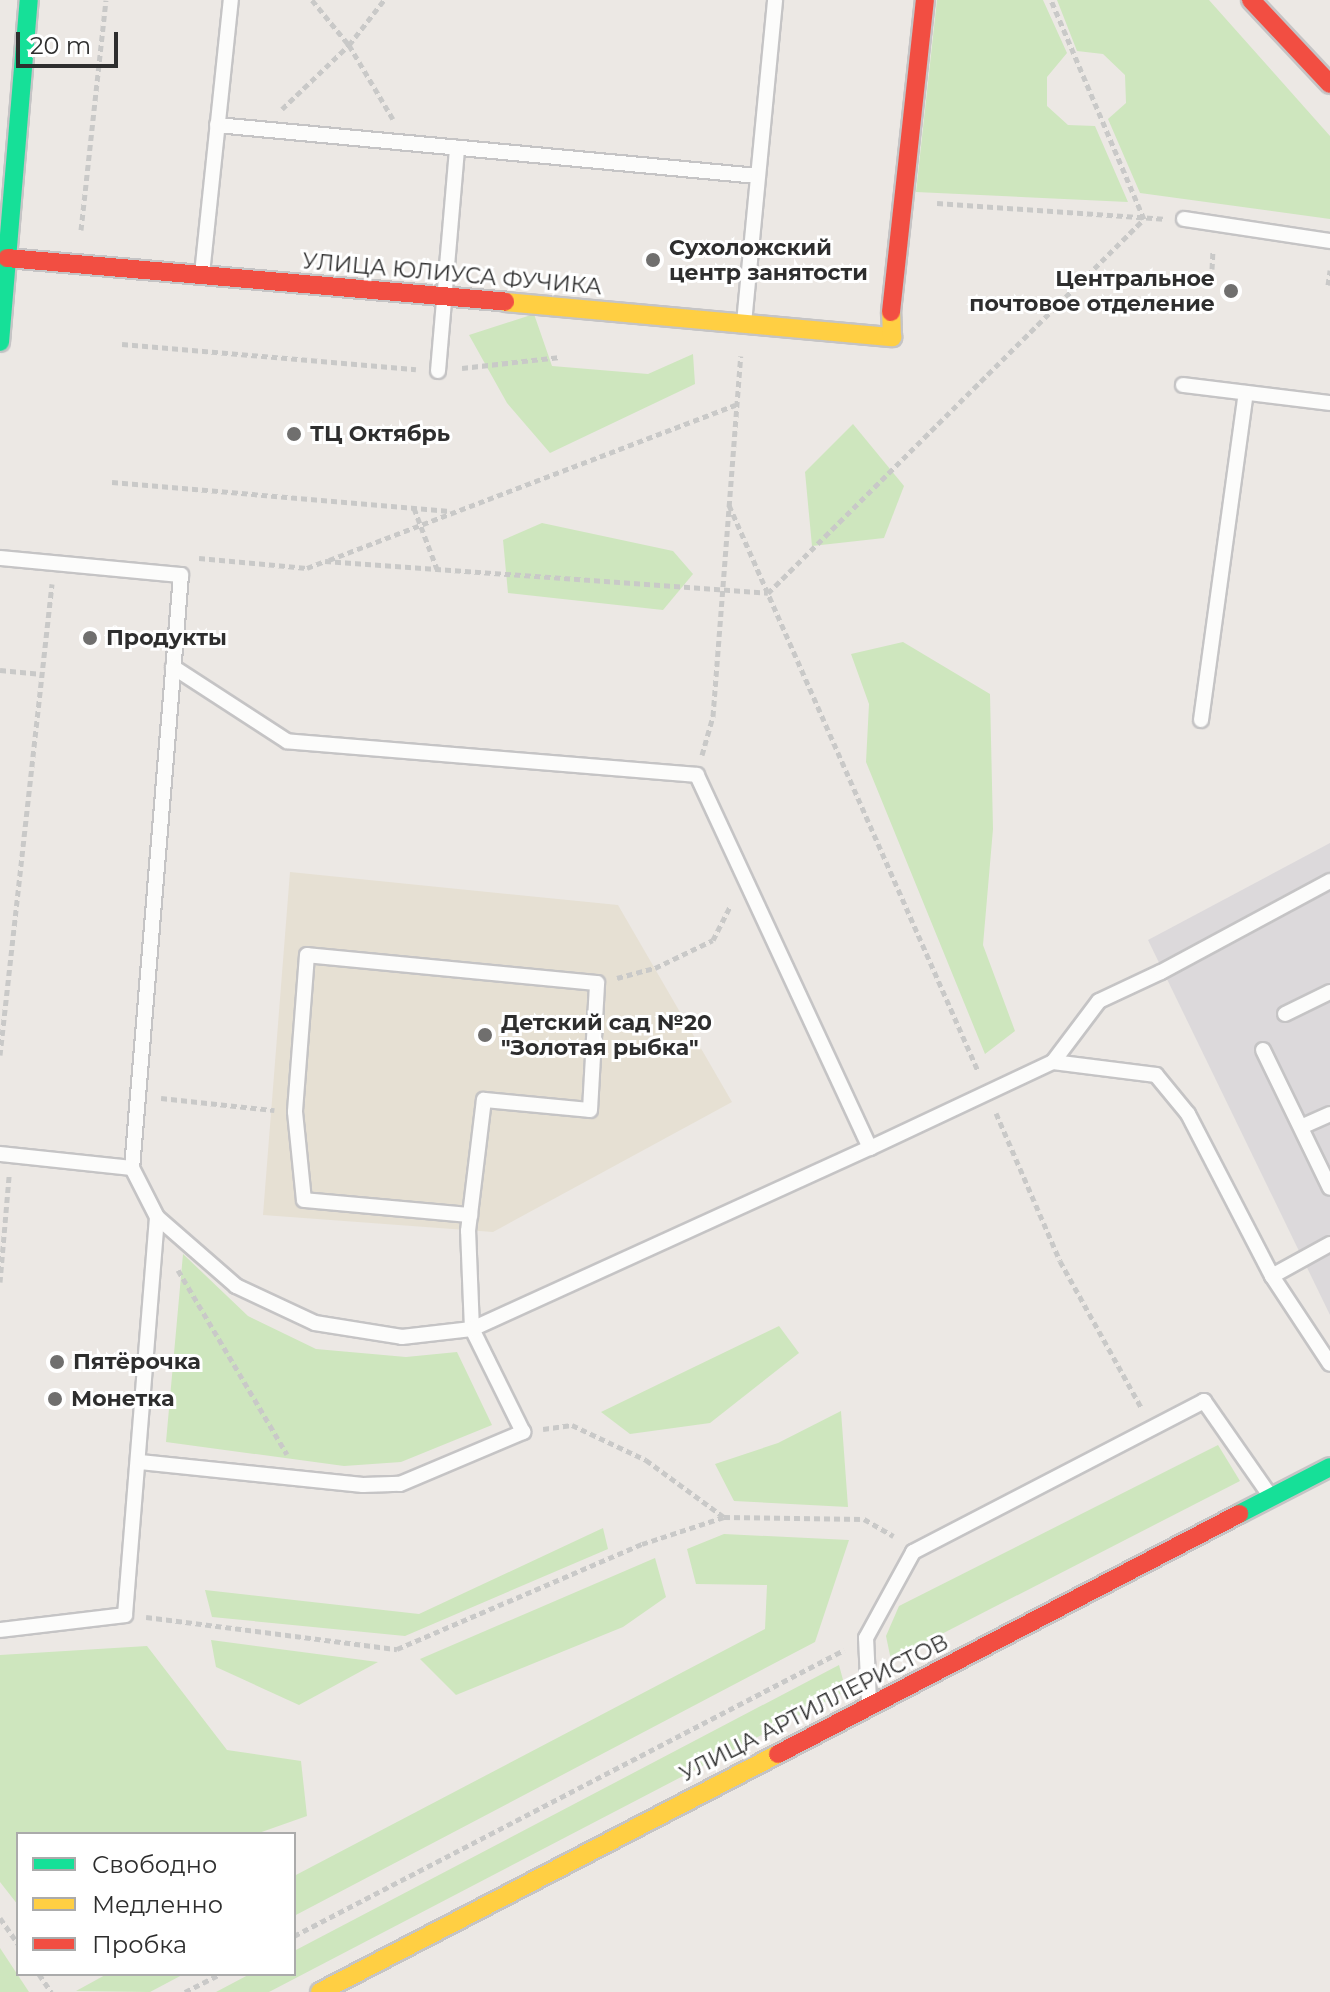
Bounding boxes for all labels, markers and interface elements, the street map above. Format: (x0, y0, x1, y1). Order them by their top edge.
scale bar (20, 16, 122, 66)
text: 20 m (30, 31, 91, 60)
place label: Сухоложский центр занятости (669, 234, 868, 286)
street label: УЛИЦА ЮЛИУСА ФУЧИКА (301, 248, 603, 300)
marker: Сухоложский центр занятости (644, 251, 662, 269)
place label: Центральное почтовое отделение (969, 265, 1215, 316)
marker: Центральное почтовое отделение (1222, 282, 1240, 300)
place label: ТЦ Октябрь (310, 421, 450, 447)
marker: ТЦ Октябрь (285, 425, 303, 443)
place label: Продукты (106, 625, 227, 651)
marker: Продукты (81, 629, 99, 647)
place label: Детский сад №20 "Золотая рыбка" (501, 1009, 712, 1060)
marker: Детский сад №20 "Золотая рыбка" (476, 1026, 494, 1044)
place label: Пятёрочка (73, 1349, 201, 1375)
marker: Пятёрочка (48, 1353, 66, 1371)
place label: Монетка (71, 1386, 175, 1412)
marker: Монетка (46, 1390, 64, 1408)
street label: УЛИЦА АРТИЛЛЕРИСТОВ (675, 1629, 953, 1787)
legend (16, 1832, 296, 1976)
text: Свободно (92, 1850, 217, 1879)
text: Медленно (92, 1890, 223, 1919)
text: Пробка (92, 1930, 187, 1959)

